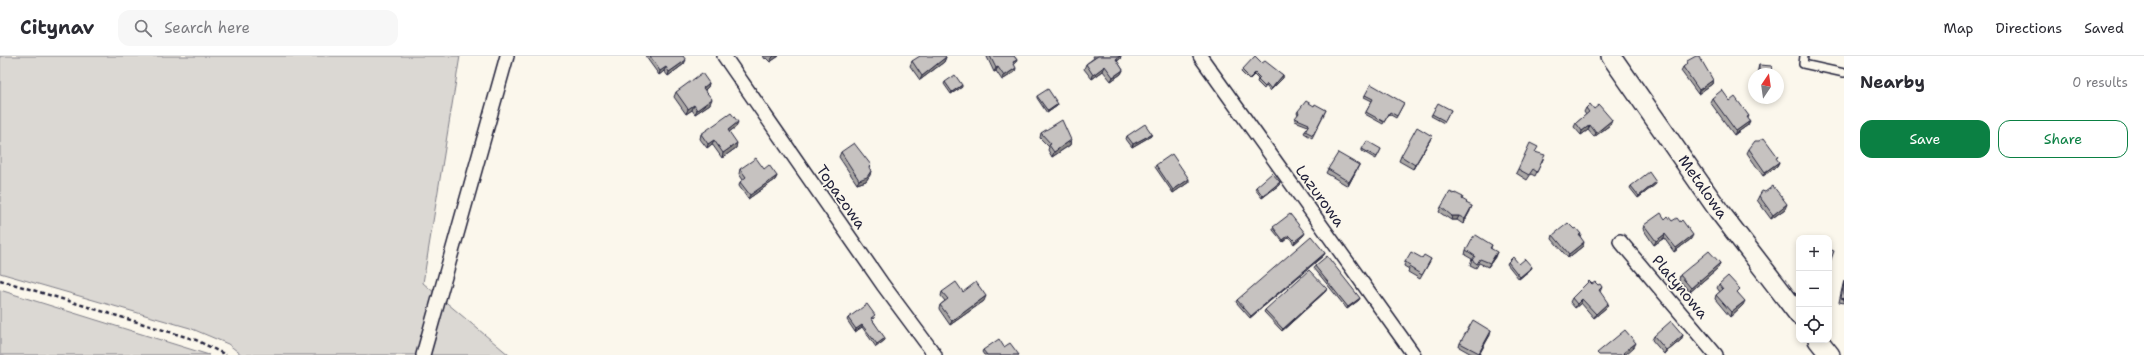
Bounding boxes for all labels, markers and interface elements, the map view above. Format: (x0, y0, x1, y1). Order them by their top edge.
search box (118, 10, 398, 46)
text: Citynav (20, 15, 94, 40)
icon: search (132, 17, 154, 39)
text: Search here (164, 18, 250, 38)
text: Map (1944, 19, 1974, 37)
text: Directions (1996, 19, 2062, 37)
text: Saved (2084, 19, 2124, 37)
north arrow (1748, 68, 1784, 104)
text: Nearby (1860, 71, 1925, 93)
text: 0 results (2072, 74, 2128, 91)
button: Save (1860, 120, 1990, 158)
button: Share (1998, 120, 2128, 158)
street label: Metalowa (1674, 151, 1733, 223)
street label: Topazowa (812, 161, 871, 234)
street label: Lazurowa (1291, 161, 1350, 231)
map controls (1796, 235, 1832, 343)
button: + (1796, 235, 1832, 271)
street label: Platynowa (1647, 251, 1713, 324)
button: − (1796, 271, 1832, 307)
button: locate (1796, 307, 1832, 343)

